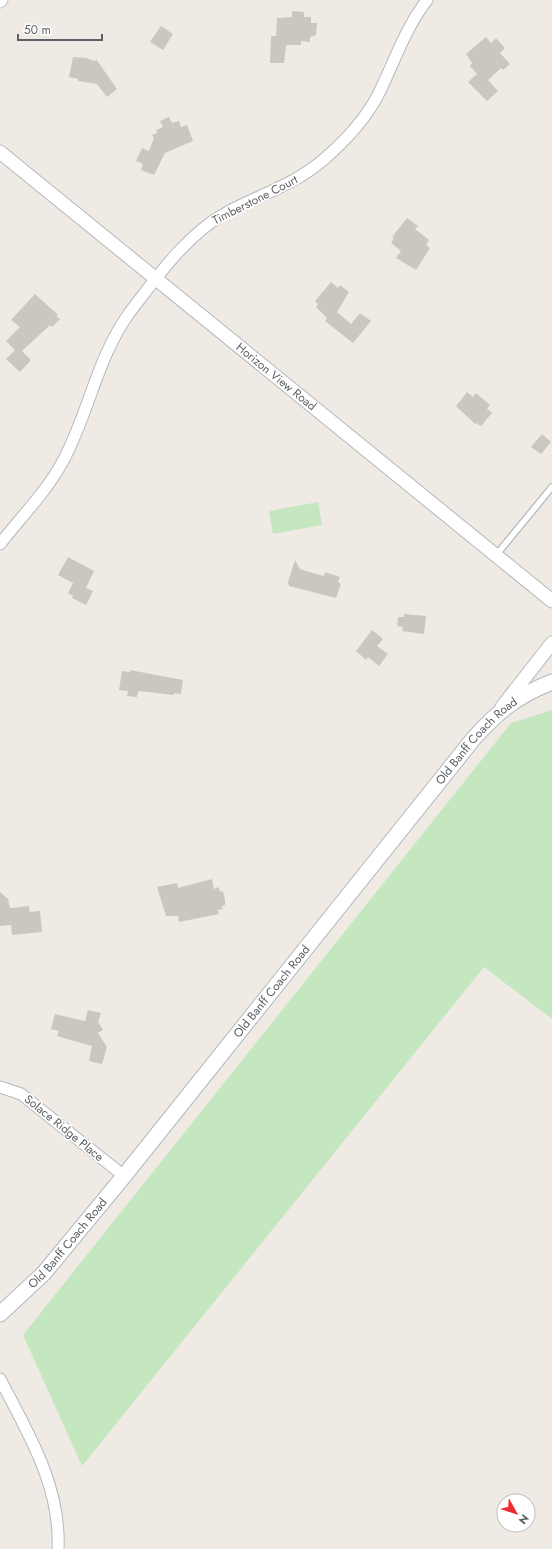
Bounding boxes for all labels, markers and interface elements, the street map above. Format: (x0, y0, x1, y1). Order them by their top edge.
scale bar (18, 16, 102, 42)
text: 50 m (24, 21, 51, 39)
street label: Timberstone Court (209, 171, 301, 229)
street label: Horizon View Road (232, 338, 320, 415)
street label: Old Banff Coach Road (431, 693, 521, 789)
street label: Old Banff Coach Road (229, 941, 314, 1042)
street label: Solace Ridge Place (20, 1090, 108, 1166)
street label: Old Banff Coach Road (24, 1194, 111, 1293)
north arrow (496, 1493, 536, 1533)
text: N (515, 1511, 533, 1528)

